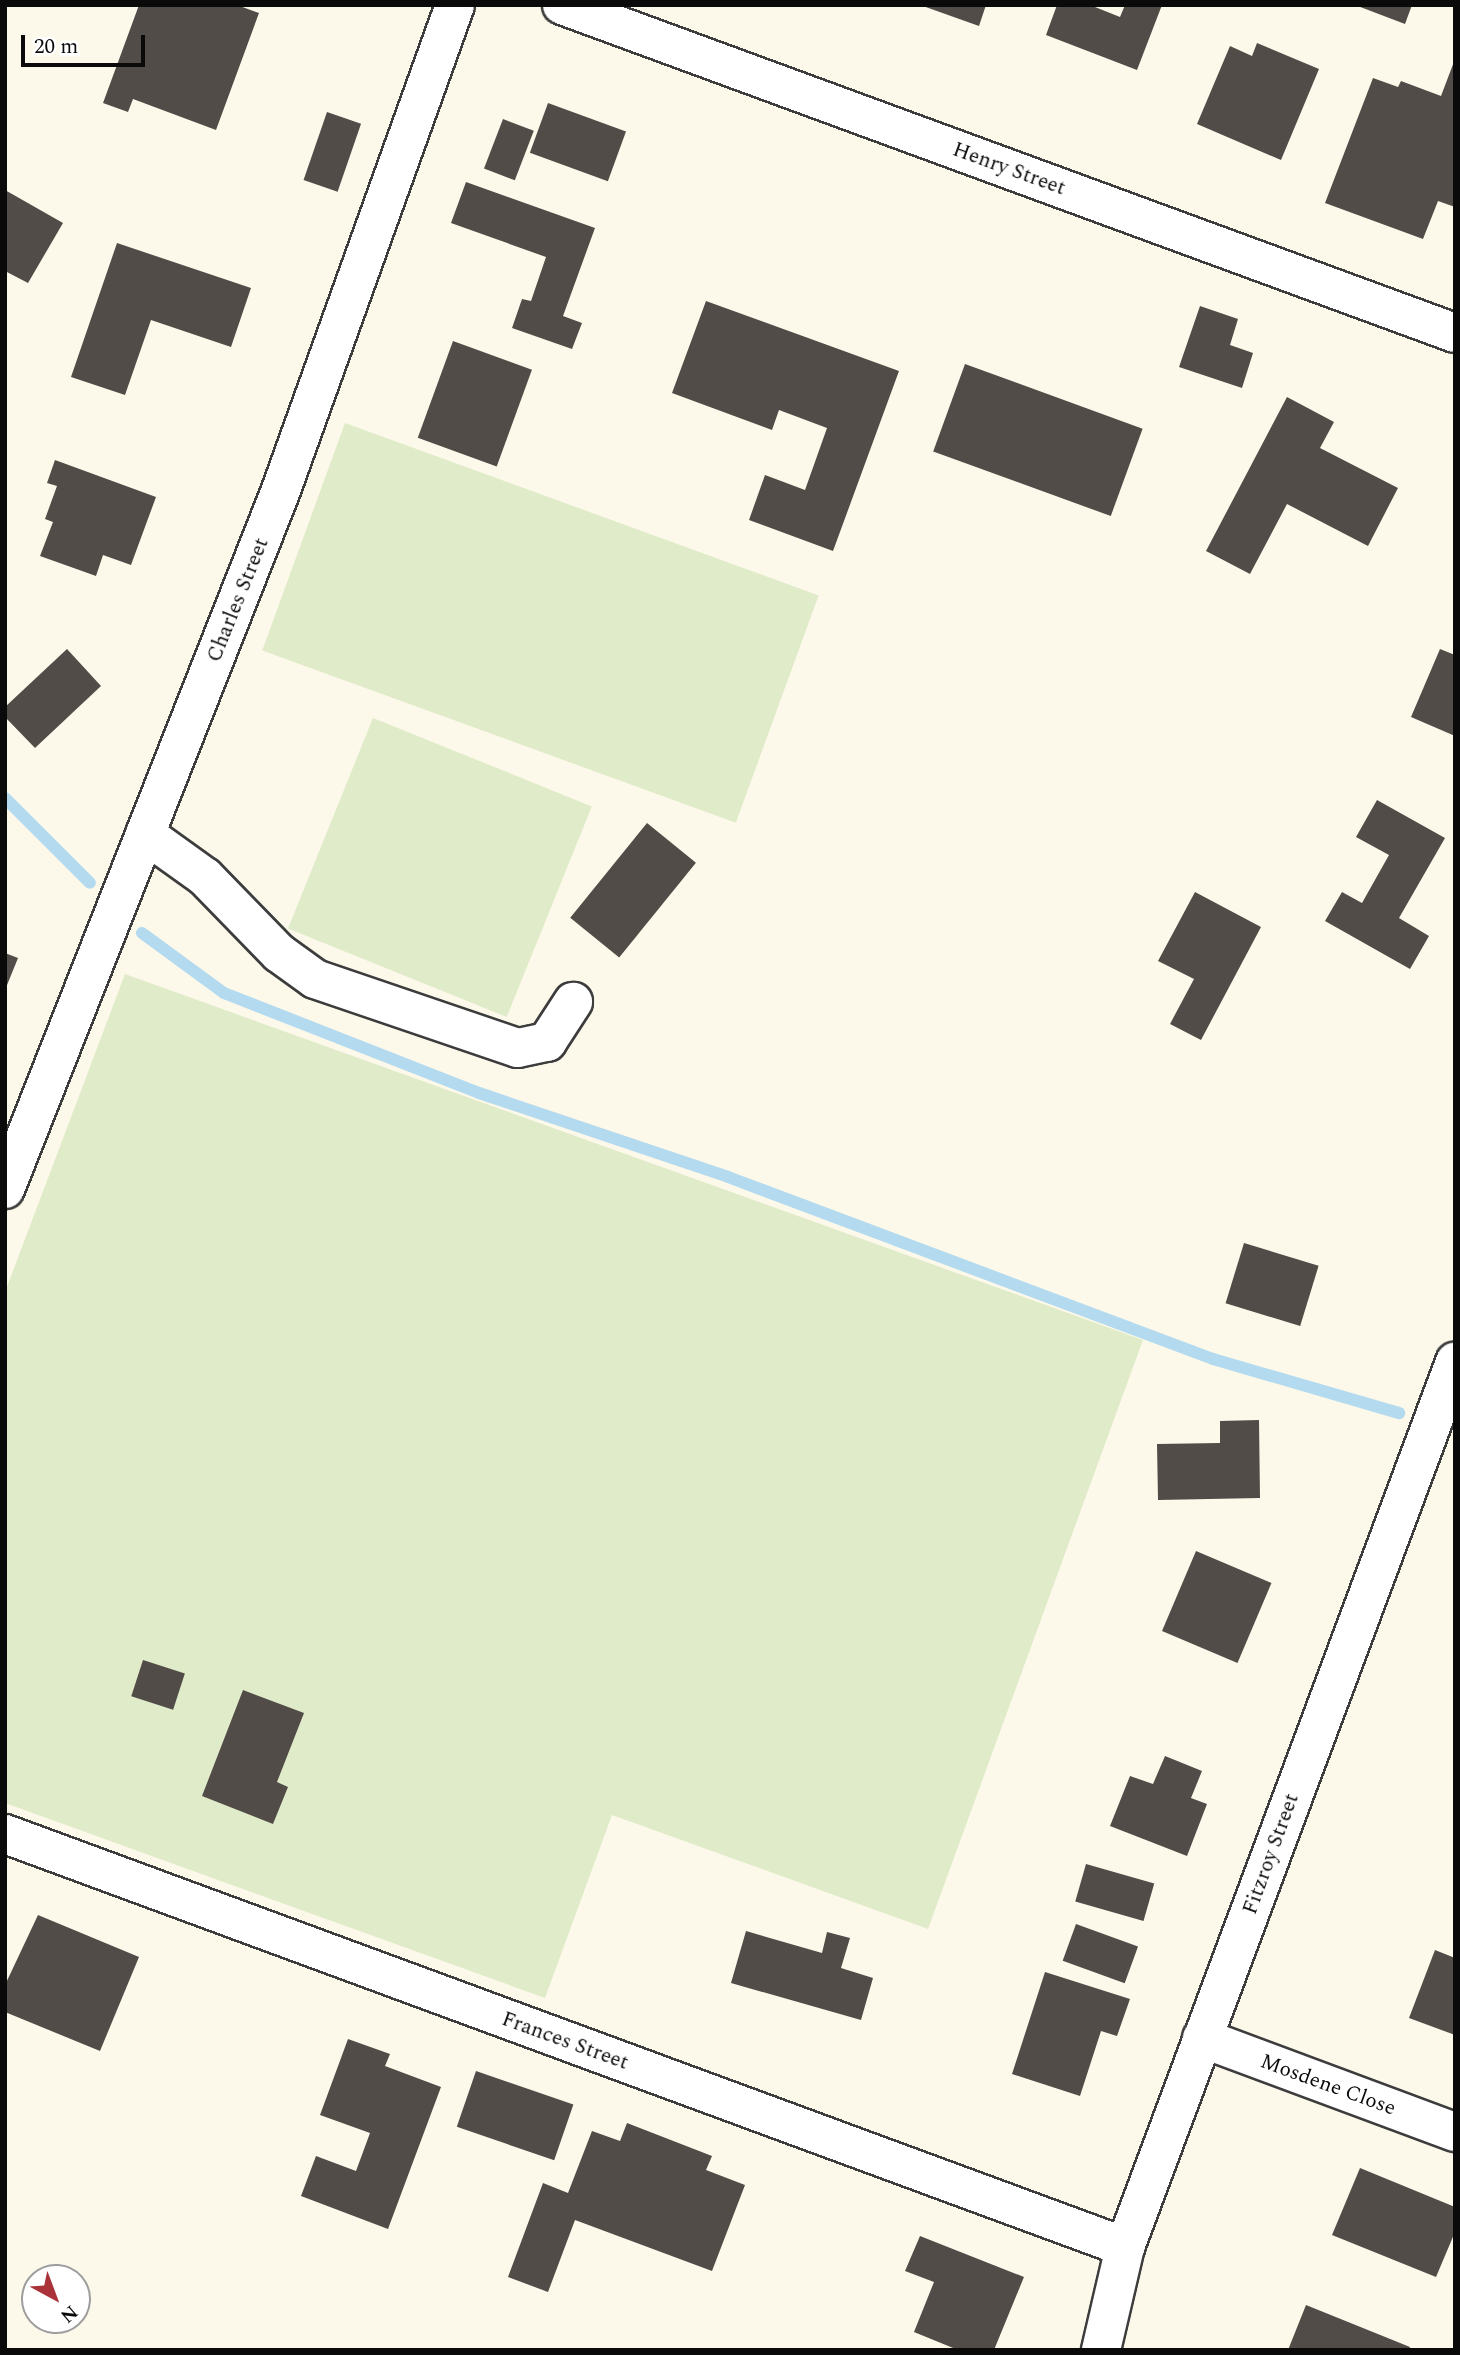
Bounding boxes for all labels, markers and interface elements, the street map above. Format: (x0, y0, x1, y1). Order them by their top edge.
scale bar (24, 21, 149, 65)
text: 20 m (34, 31, 78, 63)
street label: Henry Street (949, 137, 1069, 201)
street label: Charles Street (202, 534, 274, 666)
street label: Fitzroy Street (1237, 1790, 1305, 1918)
street label: Frances Street (498, 2006, 632, 2076)
street label: Mosdene Close (1257, 2049, 1399, 2121)
north arrow (21, 2264, 91, 2334)
text: N (53, 2298, 84, 2330)

